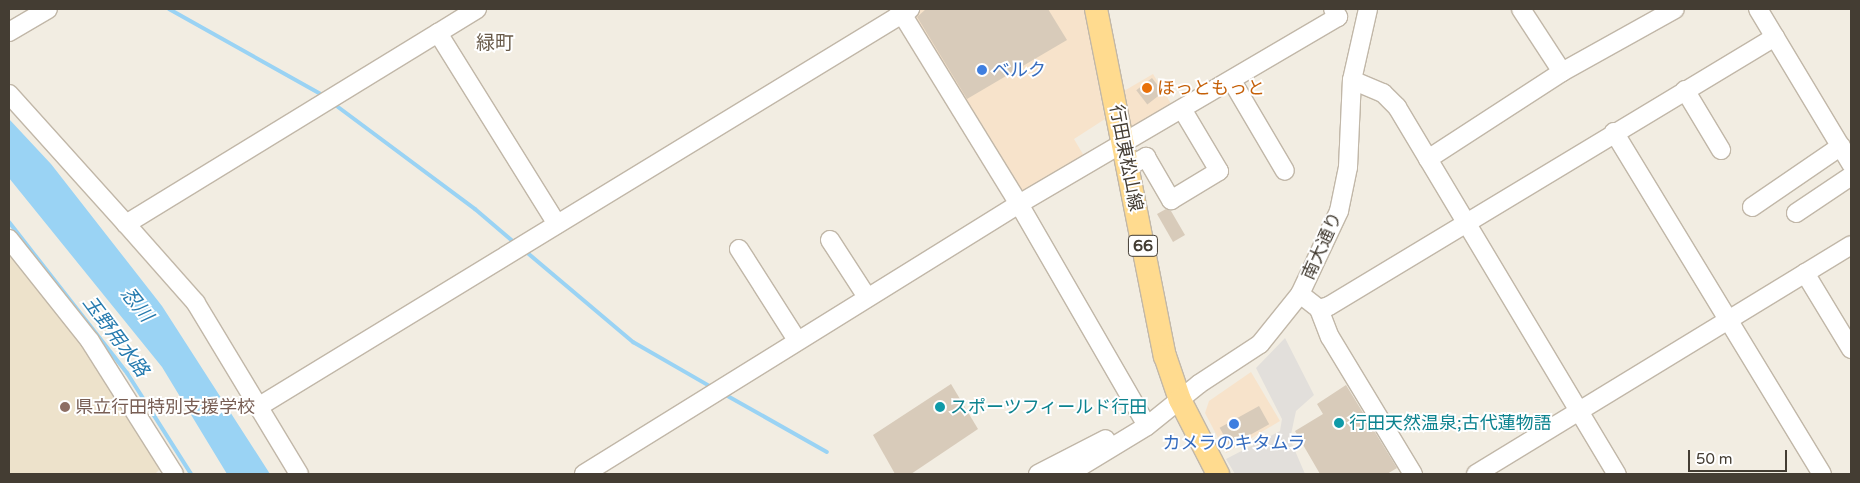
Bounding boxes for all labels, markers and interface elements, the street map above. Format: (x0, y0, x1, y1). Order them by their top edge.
district label: 緑町 (476, 33, 514, 55)
place label: ベルク (992, 59, 1046, 81)
marker: ベルク (976, 64, 988, 76)
place label: ほっともっと (1157, 77, 1265, 99)
marker: ほっともっと (1141, 82, 1153, 94)
street label: 行田東松山線 (1105, 103, 1147, 213)
street label: 南大通り (1297, 209, 1347, 283)
road number: 66 (1127, 232, 1159, 260)
water label: 忍川 (115, 283, 157, 327)
water label: 玉野用水路 (77, 292, 153, 382)
place label: 県立行田特別支援学校 (75, 396, 255, 418)
place label: スポーツフィールド行田 (950, 396, 1148, 418)
marker: 県立行田特別支援学校 (59, 401, 71, 413)
marker: スポーツフィールド行田 (934, 401, 946, 413)
place label: 行田天然温泉;古代蓮物語 (1349, 412, 1552, 434)
marker: 行田天然温泉;古代蓮物語 (1333, 417, 1345, 429)
marker: カメラのキタムラ (1228, 418, 1240, 430)
place label: カメラのキタムラ (1162, 432, 1306, 454)
scale bar (1690, 440, 1789, 472)
text: 50 m (1696, 450, 1733, 468)

